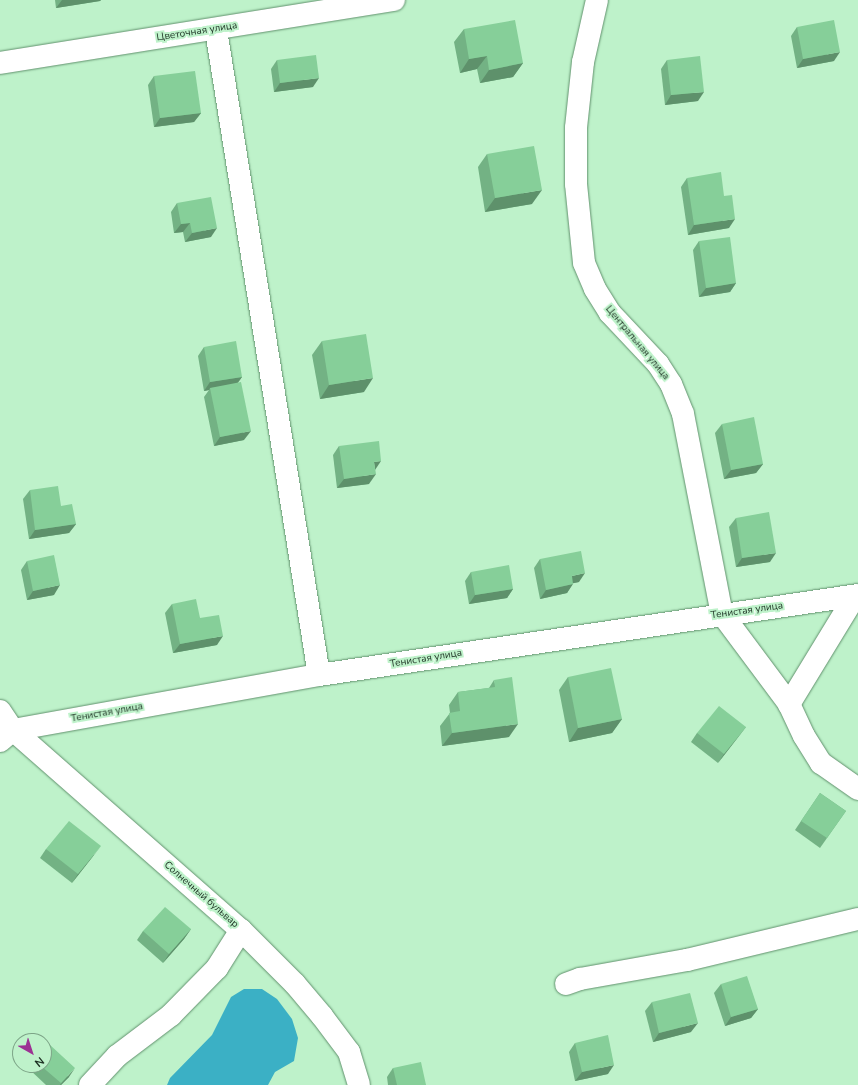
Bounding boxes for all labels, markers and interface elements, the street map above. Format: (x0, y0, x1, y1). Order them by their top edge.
street label: Цветочная улица (156, 20, 238, 44)
street label: Центральная улица (602, 303, 672, 383)
street label: Тенистая улица (710, 600, 784, 622)
street label: Тенистая улица (389, 647, 463, 671)
street label: Тенистая улица (70, 701, 144, 725)
street label: Солнечный бульвар (161, 859, 241, 931)
north arrow (12, 1033, 52, 1073)
text: N (31, 1054, 47, 1070)

